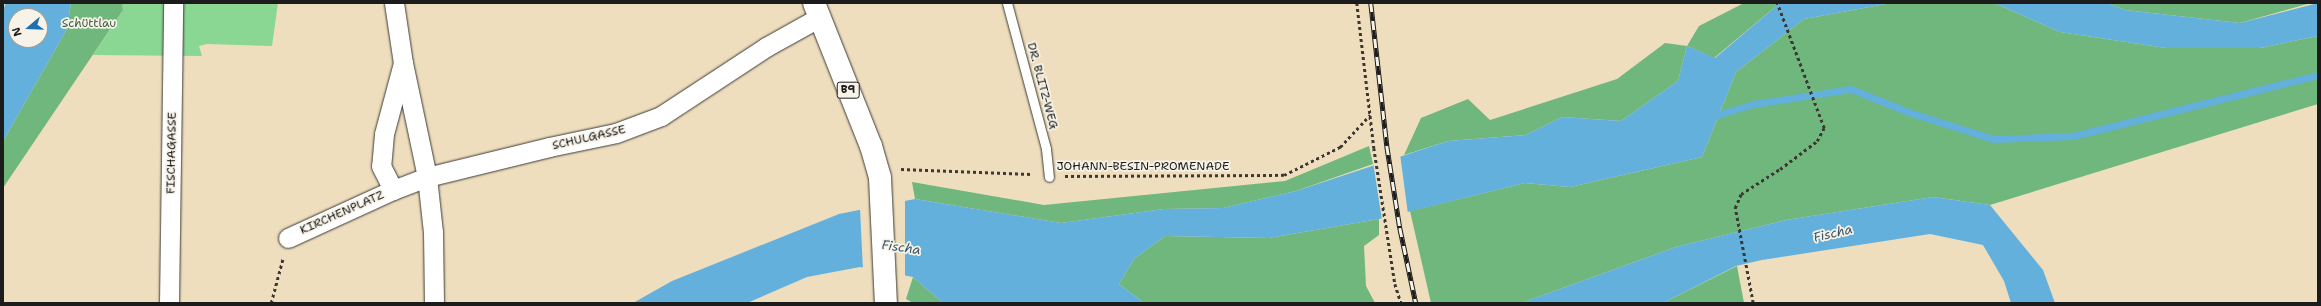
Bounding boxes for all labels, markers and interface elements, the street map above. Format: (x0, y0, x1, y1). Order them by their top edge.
north arrow (8, 8, 48, 48)
park label: Schüttlau (62, 17, 116, 31)
text: N (9, 25, 26, 38)
street label: DR. BLITZ-WEG (1024, 41, 1060, 131)
road number: B9 (836, 81, 860, 99)
street label: FISCHAGASSE (164, 112, 180, 194)
street label: SCHULGASSE (551, 123, 627, 153)
street label: JOHANN-BESIN-PROMENADE (1056, 160, 1230, 174)
street label: KIRCHENPLATZ (298, 188, 386, 238)
water label: Fischa (1812, 222, 1854, 246)
water label: Fischa (880, 238, 922, 258)

